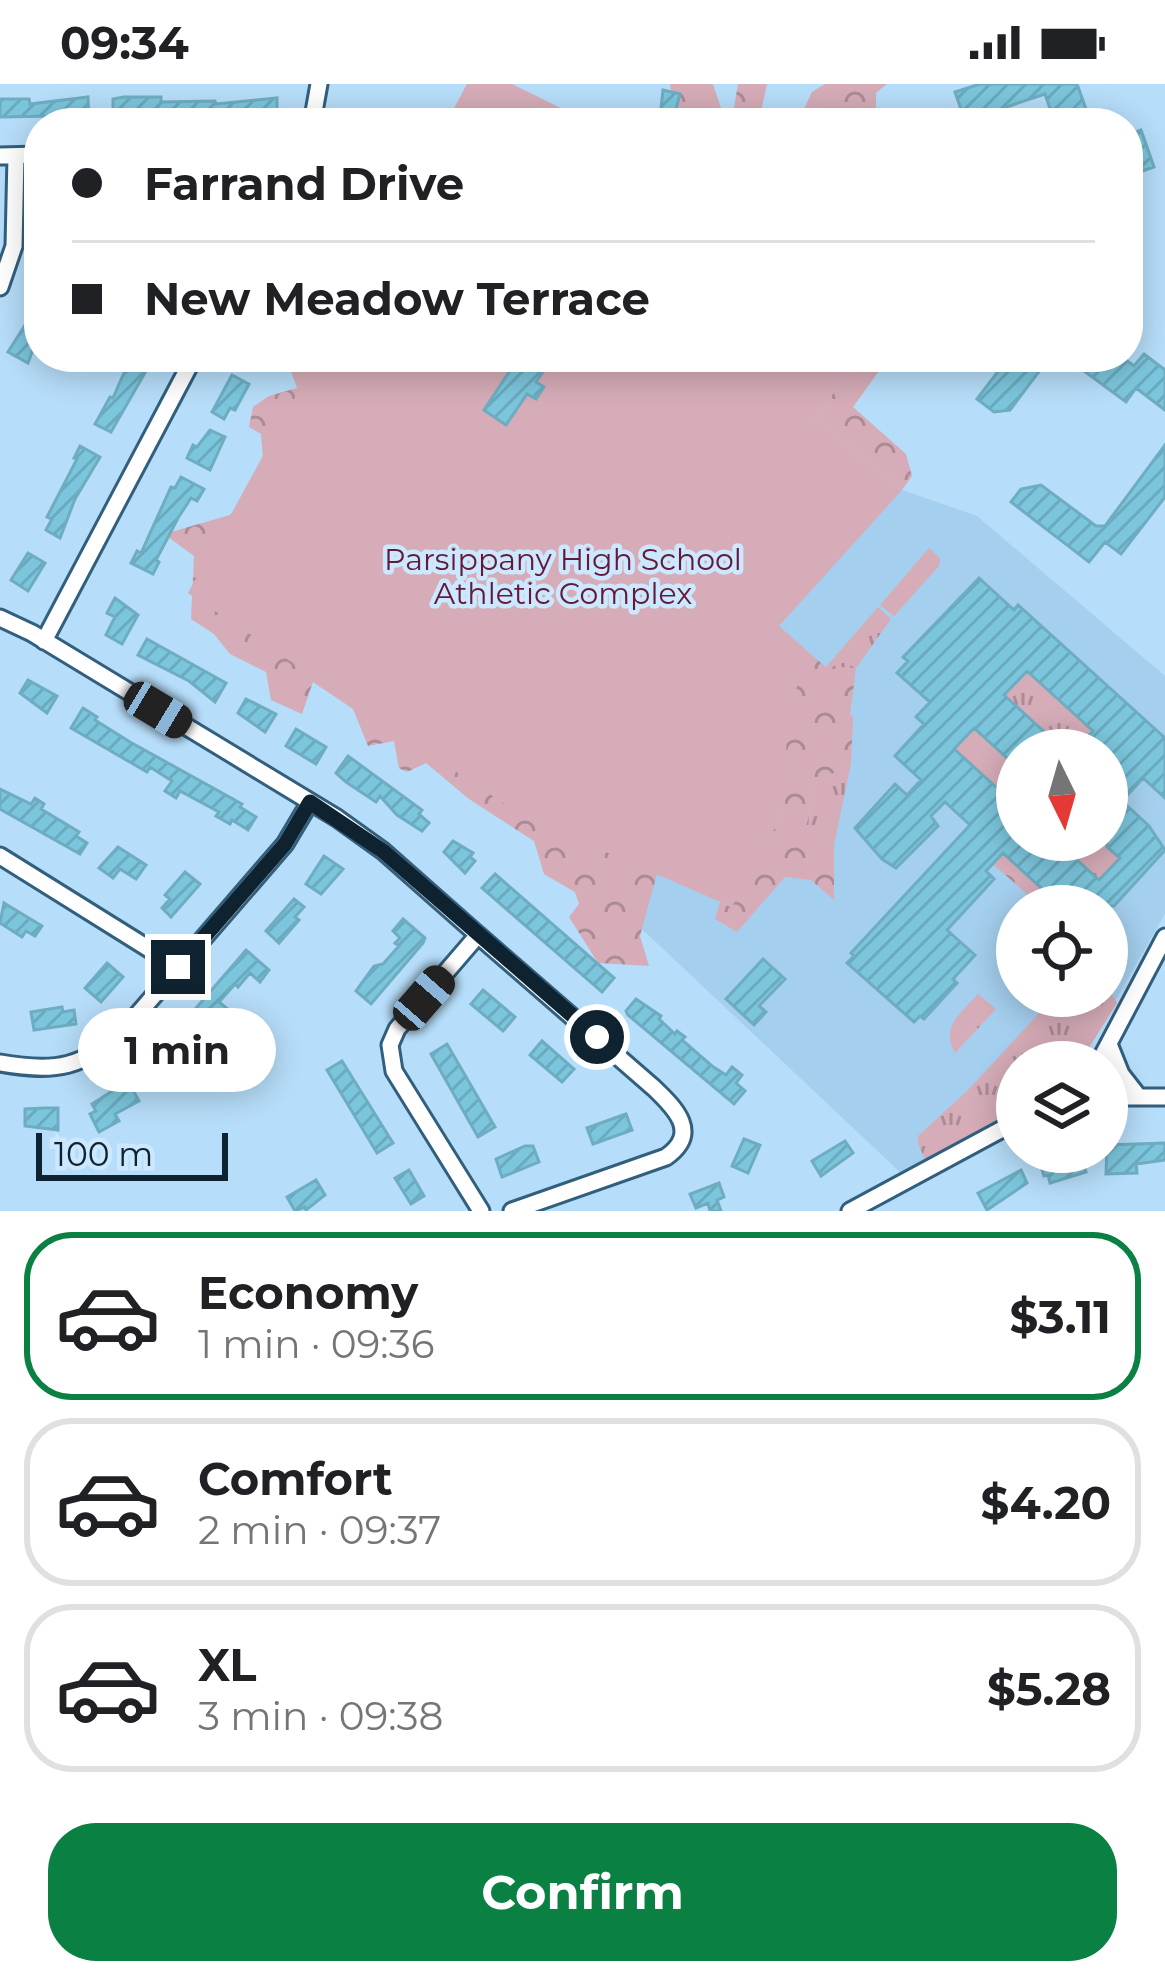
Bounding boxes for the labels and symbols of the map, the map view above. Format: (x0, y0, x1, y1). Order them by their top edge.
park label: Parsippany High School Athletic Complex (384, 541, 742, 612)
car (118, 676, 198, 744)
north arrow (996, 729, 1128, 861)
route end (151, 940, 205, 994)
car (387, 959, 461, 1037)
callout: 1 min (79, 1009, 277, 1093)
route start (570, 1010, 624, 1064)
scale bar (36, 1127, 228, 1180)

